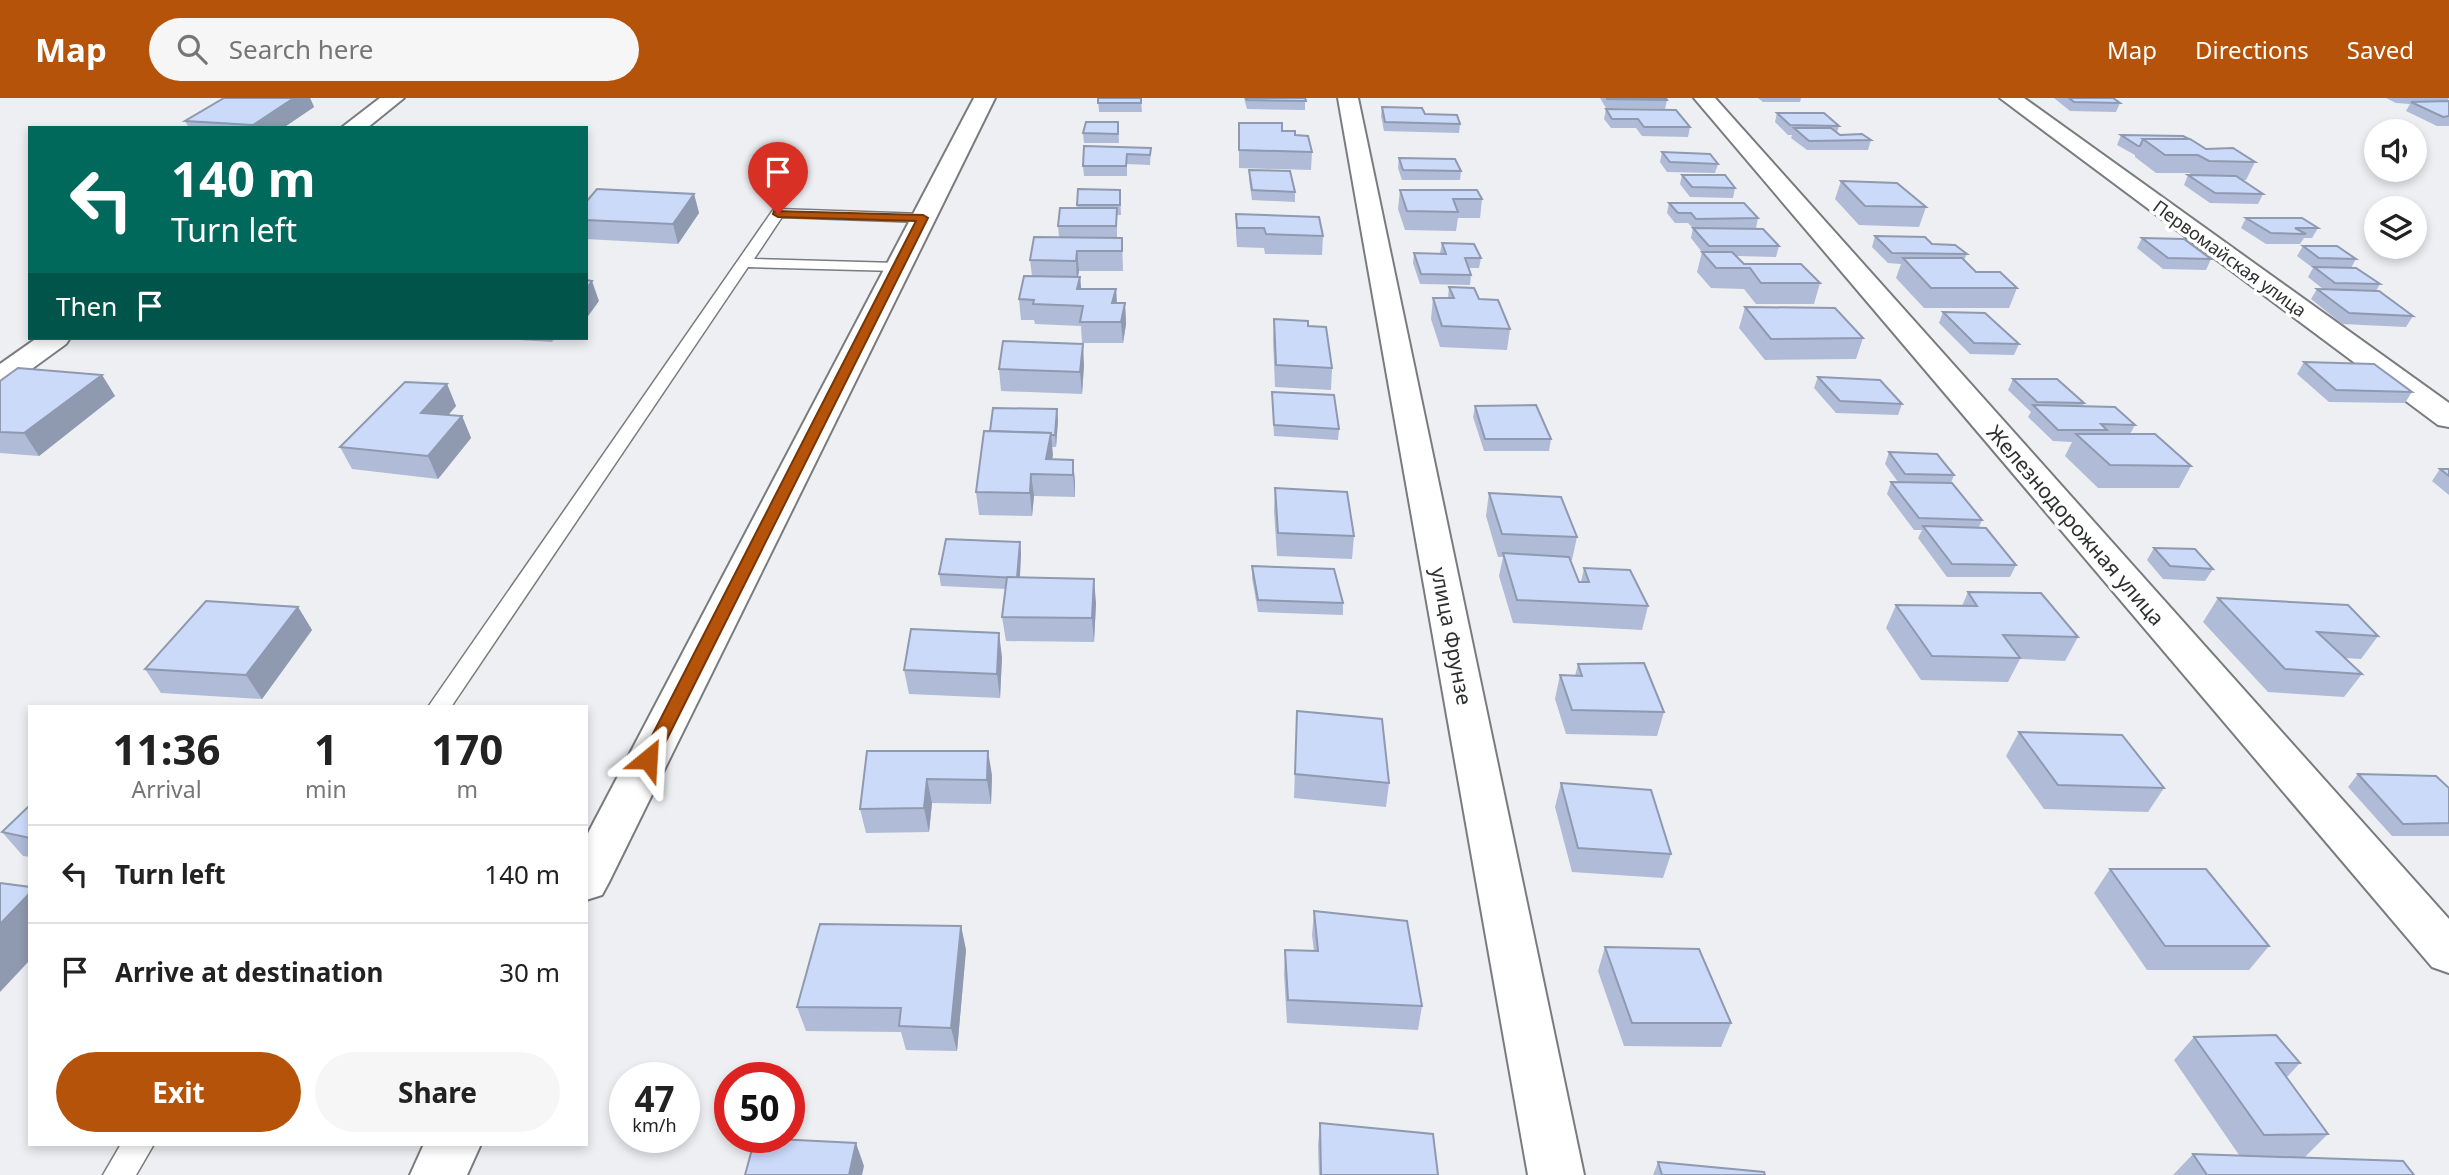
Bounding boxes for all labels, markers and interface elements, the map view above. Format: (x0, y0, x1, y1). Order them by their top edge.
search box (149, 18, 639, 81)
text: Map (35, 27, 107, 72)
icon: search (173, 30, 211, 68)
text: Search here (229, 31, 373, 67)
text: Map (2107, 33, 2157, 66)
text: Directions (2195, 33, 2309, 66)
text: Saved (2347, 33, 2414, 66)
map controls (2364, 119, 2427, 259)
button: sound (2364, 119, 2427, 182)
pin (748, 142, 808, 214)
text: 140 m (171, 145, 316, 211)
icon: arrive (759, 153, 797, 191)
icon: left (56, 154, 147, 245)
street label: Первомайская улица (2148, 194, 2312, 322)
button: layers (2364, 196, 2427, 259)
text: Turn left (171, 208, 297, 251)
icon: arrive (131, 287, 169, 325)
text: Then (56, 288, 117, 324)
street label: Железнодорожная улица (1981, 419, 2171, 631)
street label: улица Фрунзе (1425, 565, 1479, 707)
text: 11:36 (113, 720, 220, 777)
text: 1 (314, 720, 338, 777)
text: 170 (431, 720, 503, 777)
position arrow (611, 722, 685, 796)
text: Arrival (131, 773, 202, 805)
text: min (305, 773, 347, 805)
text: m (457, 773, 478, 805)
icon: left (56, 855, 94, 893)
text: Turn left (115, 856, 226, 892)
text: 140 m (484, 856, 560, 892)
icon: arrive (56, 953, 94, 991)
text: Arrive at destination (115, 954, 384, 990)
text: 30 m (499, 954, 560, 990)
button: Exit (56, 1052, 301, 1132)
button: Share (315, 1052, 560, 1132)
speed limit sign: 50 (714, 1062, 805, 1153)
text: 47 (634, 1075, 675, 1122)
text: km/h (632, 1113, 677, 1137)

